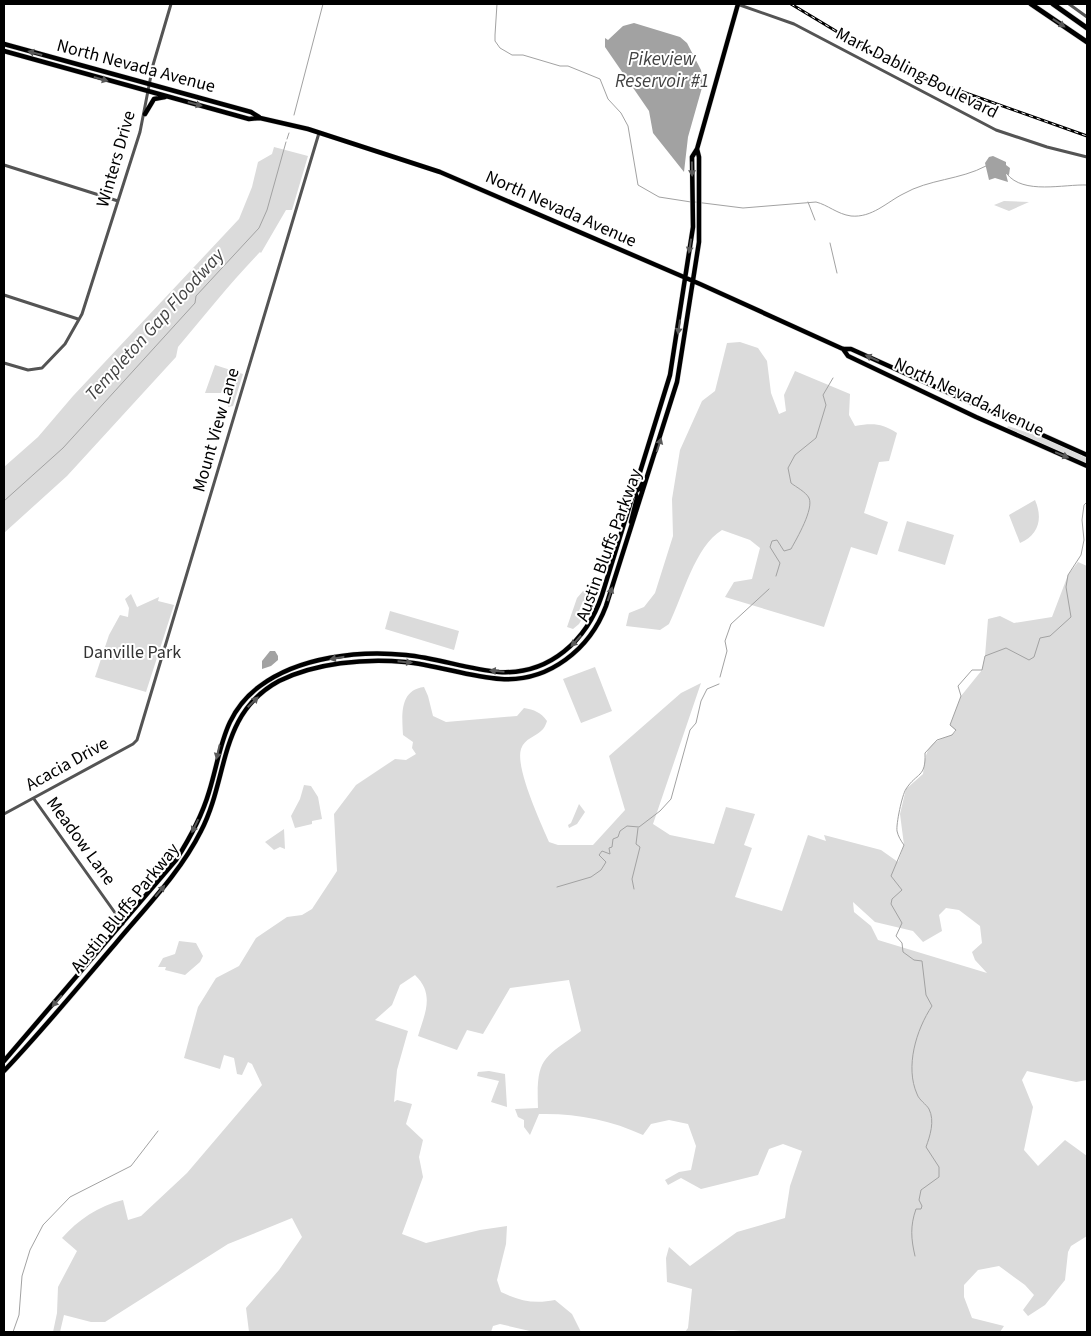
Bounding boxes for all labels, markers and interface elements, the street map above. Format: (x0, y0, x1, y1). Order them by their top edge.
one-way arrow (1053, 18, 1066, 28)
street label: Mark Dabling Boulevard (831, 21, 1003, 125)
street label: North Nevada Avenue (54, 33, 218, 99)
water label: Pikeview Reservoir #1 (615, 46, 709, 95)
one-way arrow (27, 48, 42, 56)
one-way arrow (94, 75, 109, 83)
one-way arrow (188, 100, 203, 108)
street label: Winters Drive (90, 108, 142, 210)
one-way arrow (689, 161, 697, 177)
street label: North Nevada Avenue (481, 164, 641, 254)
one-way arrow (686, 238, 694, 254)
water label: Templeton Gap Floodway (79, 242, 232, 407)
one-way arrow (675, 319, 683, 335)
street label: North Nevada Avenue (890, 351, 1048, 443)
one-way arrow (865, 354, 879, 362)
street label: Mount View Lane (186, 365, 246, 495)
one-way arrow (655, 437, 663, 452)
one-way arrow (1055, 452, 1069, 460)
street label: Austin Bluffs Parkway (570, 465, 648, 625)
one-way arrow (606, 586, 614, 601)
one-way arrow (570, 635, 582, 647)
park label: Danville Park (83, 640, 181, 665)
one-way arrow (329, 654, 344, 662)
one-way arrow (398, 658, 414, 666)
one-way arrow (489, 667, 505, 675)
one-way arrow (247, 696, 259, 708)
street label: Acacia Drive (21, 731, 113, 797)
one-way arrow (214, 744, 222, 759)
street label: Meadow Lane (40, 792, 122, 890)
one-way arrow (191, 819, 199, 834)
street label: Austin Bluffs Parkway (65, 837, 186, 978)
one-way arrow (155, 884, 166, 897)
one-way arrow (52, 994, 63, 1007)

